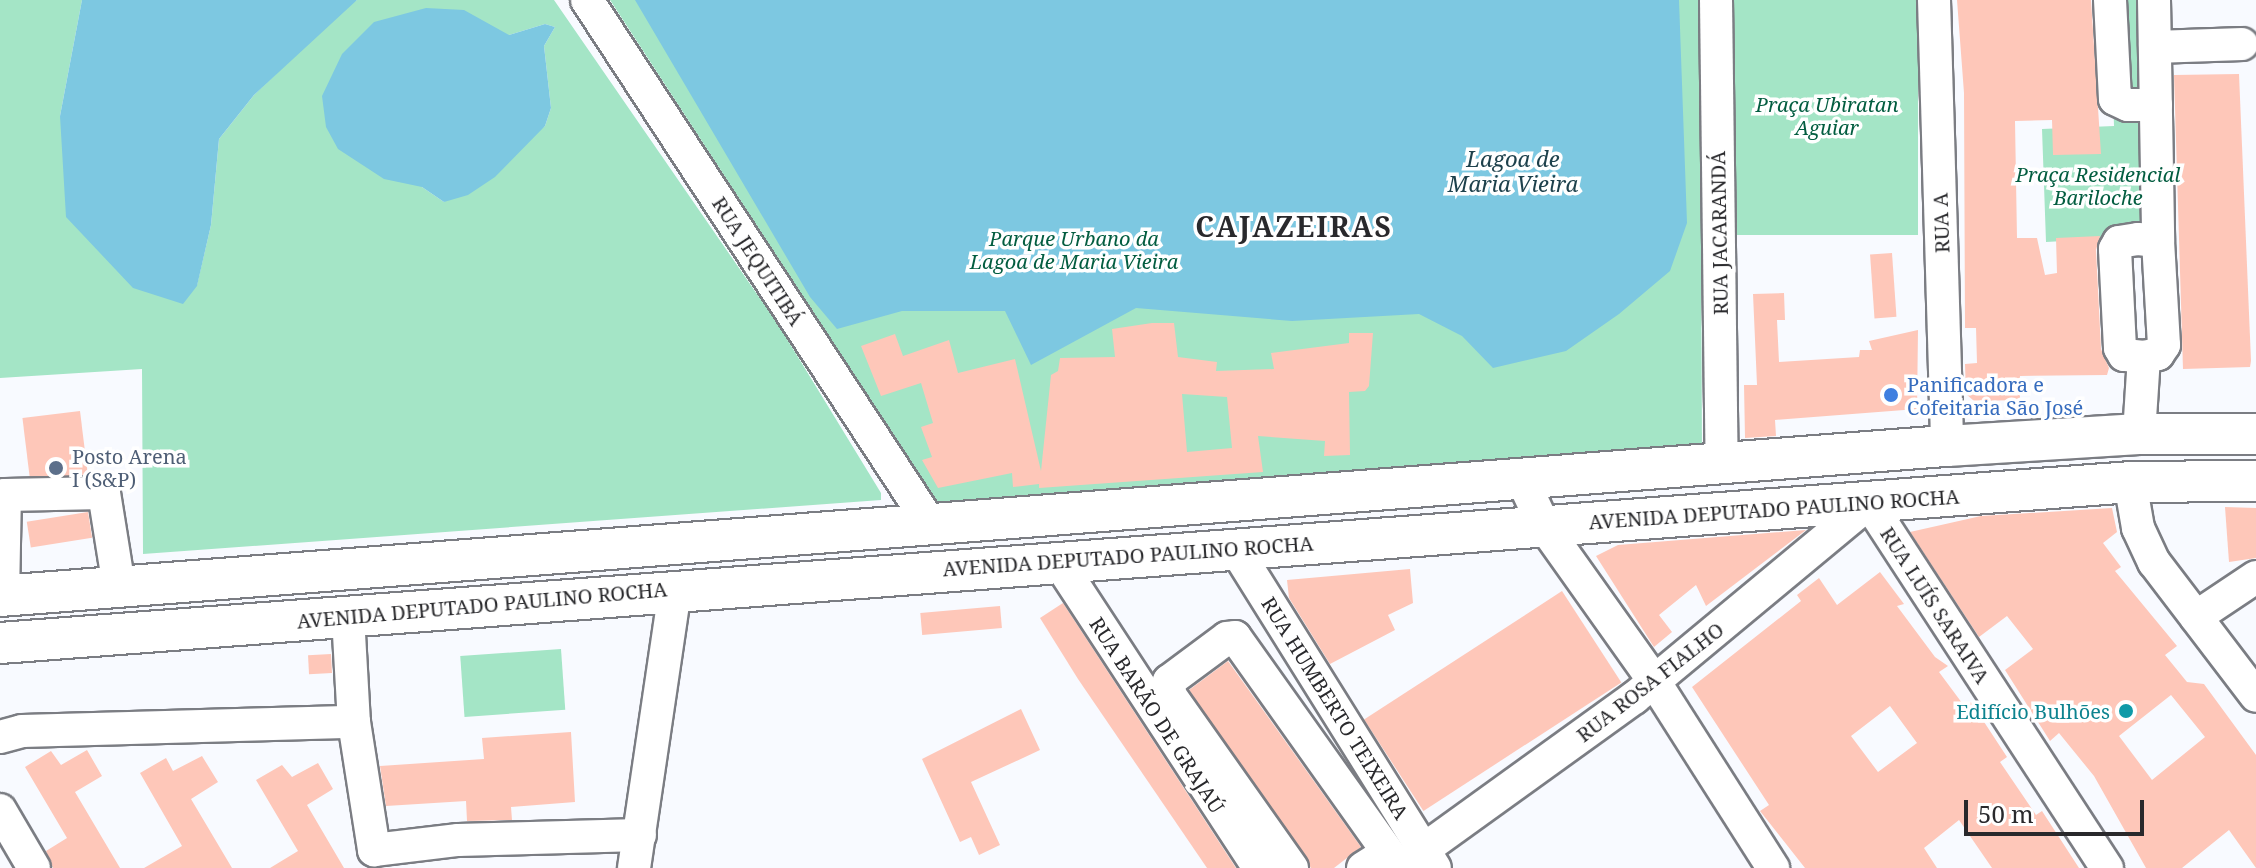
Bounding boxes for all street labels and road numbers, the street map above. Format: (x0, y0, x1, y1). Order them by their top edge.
street label: RUA JACARANDÁ (1706, 151, 1732, 315)
street label: RUA JEQUITIBÁ (707, 192, 809, 330)
street label: RUA A (1928, 192, 1954, 254)
street label: AVENIDA DEPUTADO PAULINO ROCHA (1588, 484, 1960, 534)
street label: RUA LUÍS SARAIVA (1876, 522, 1994, 688)
street label: AVENIDA DEPUTADO PAULINO ROCHA (942, 531, 1314, 581)
street label: AVENIDA DEPUTADO PAULINO ROCHA (296, 577, 668, 633)
street label: RUA HUMBERTO TEIXEIRA (1257, 592, 1413, 824)
street label: RUA BARÃO DE GRAJAÚ (1085, 613, 1229, 817)
street label: RUA ROSA FIALHO (1572, 617, 1728, 747)

